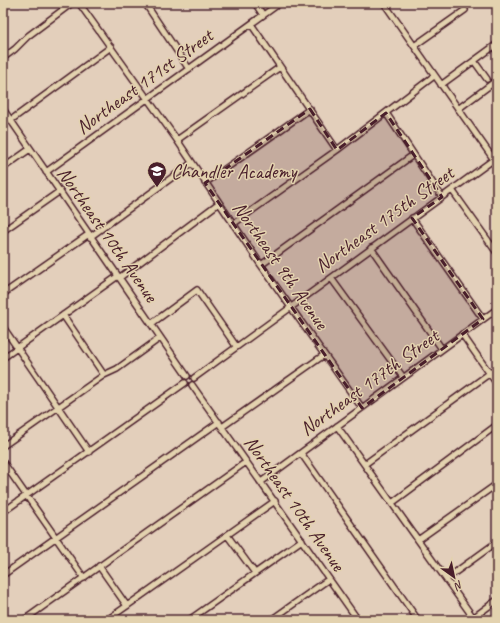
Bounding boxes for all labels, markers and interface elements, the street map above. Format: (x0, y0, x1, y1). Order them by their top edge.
street label: Northeast 171st Street (71, 22, 220, 140)
place label: Chandler Academy (171, 159, 299, 184)
street label: Northeast 175th Street (310, 159, 461, 278)
school or university icon: Chandler Academy (146, 160, 168, 188)
street label: Northeast 10th Avenue (52, 162, 164, 308)
street label: Northeast 9th Avenue (227, 196, 335, 335)
street label: Northeast 177th Street (295, 322, 446, 441)
street label: Northeast 10th Avenue (239, 431, 351, 577)
north arrow (434, 557, 474, 597)
text: N (451, 578, 466, 594)

